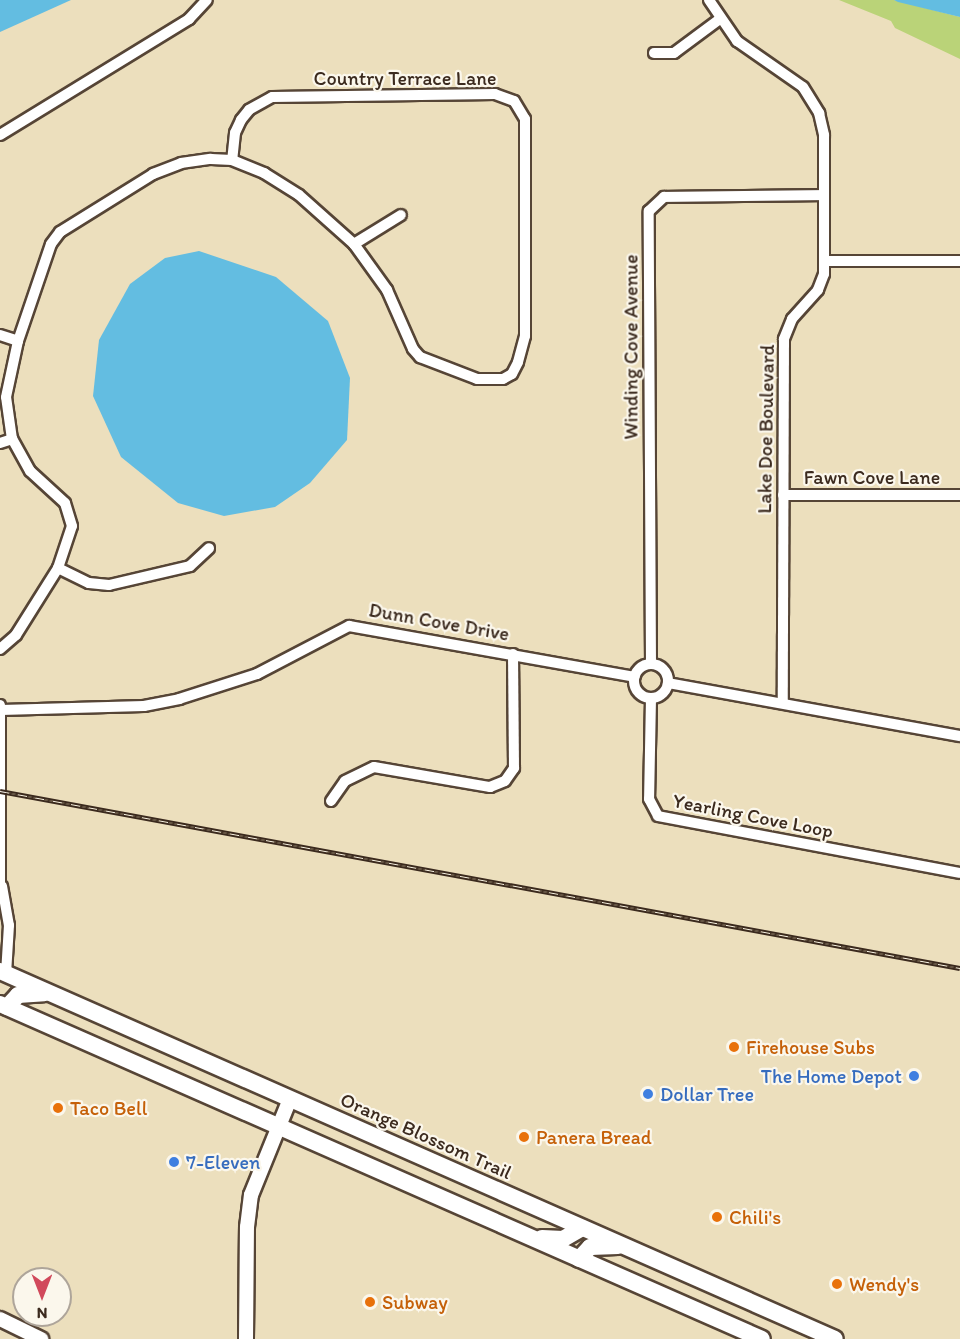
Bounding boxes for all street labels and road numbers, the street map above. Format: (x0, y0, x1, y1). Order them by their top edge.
street label: Country Terrace Lane (313, 66, 497, 90)
street label: Winding Cove Avenue (619, 255, 643, 439)
street label: Lake Doe Boulevard (753, 344, 779, 514)
street label: Fawn Cove Lane (804, 465, 940, 489)
street label: Dunn Cove Drive (367, 598, 511, 646)
street label: Yearling Cove Loop (671, 789, 835, 843)
street label: Orange Blossom Trail (337, 1087, 515, 1185)

